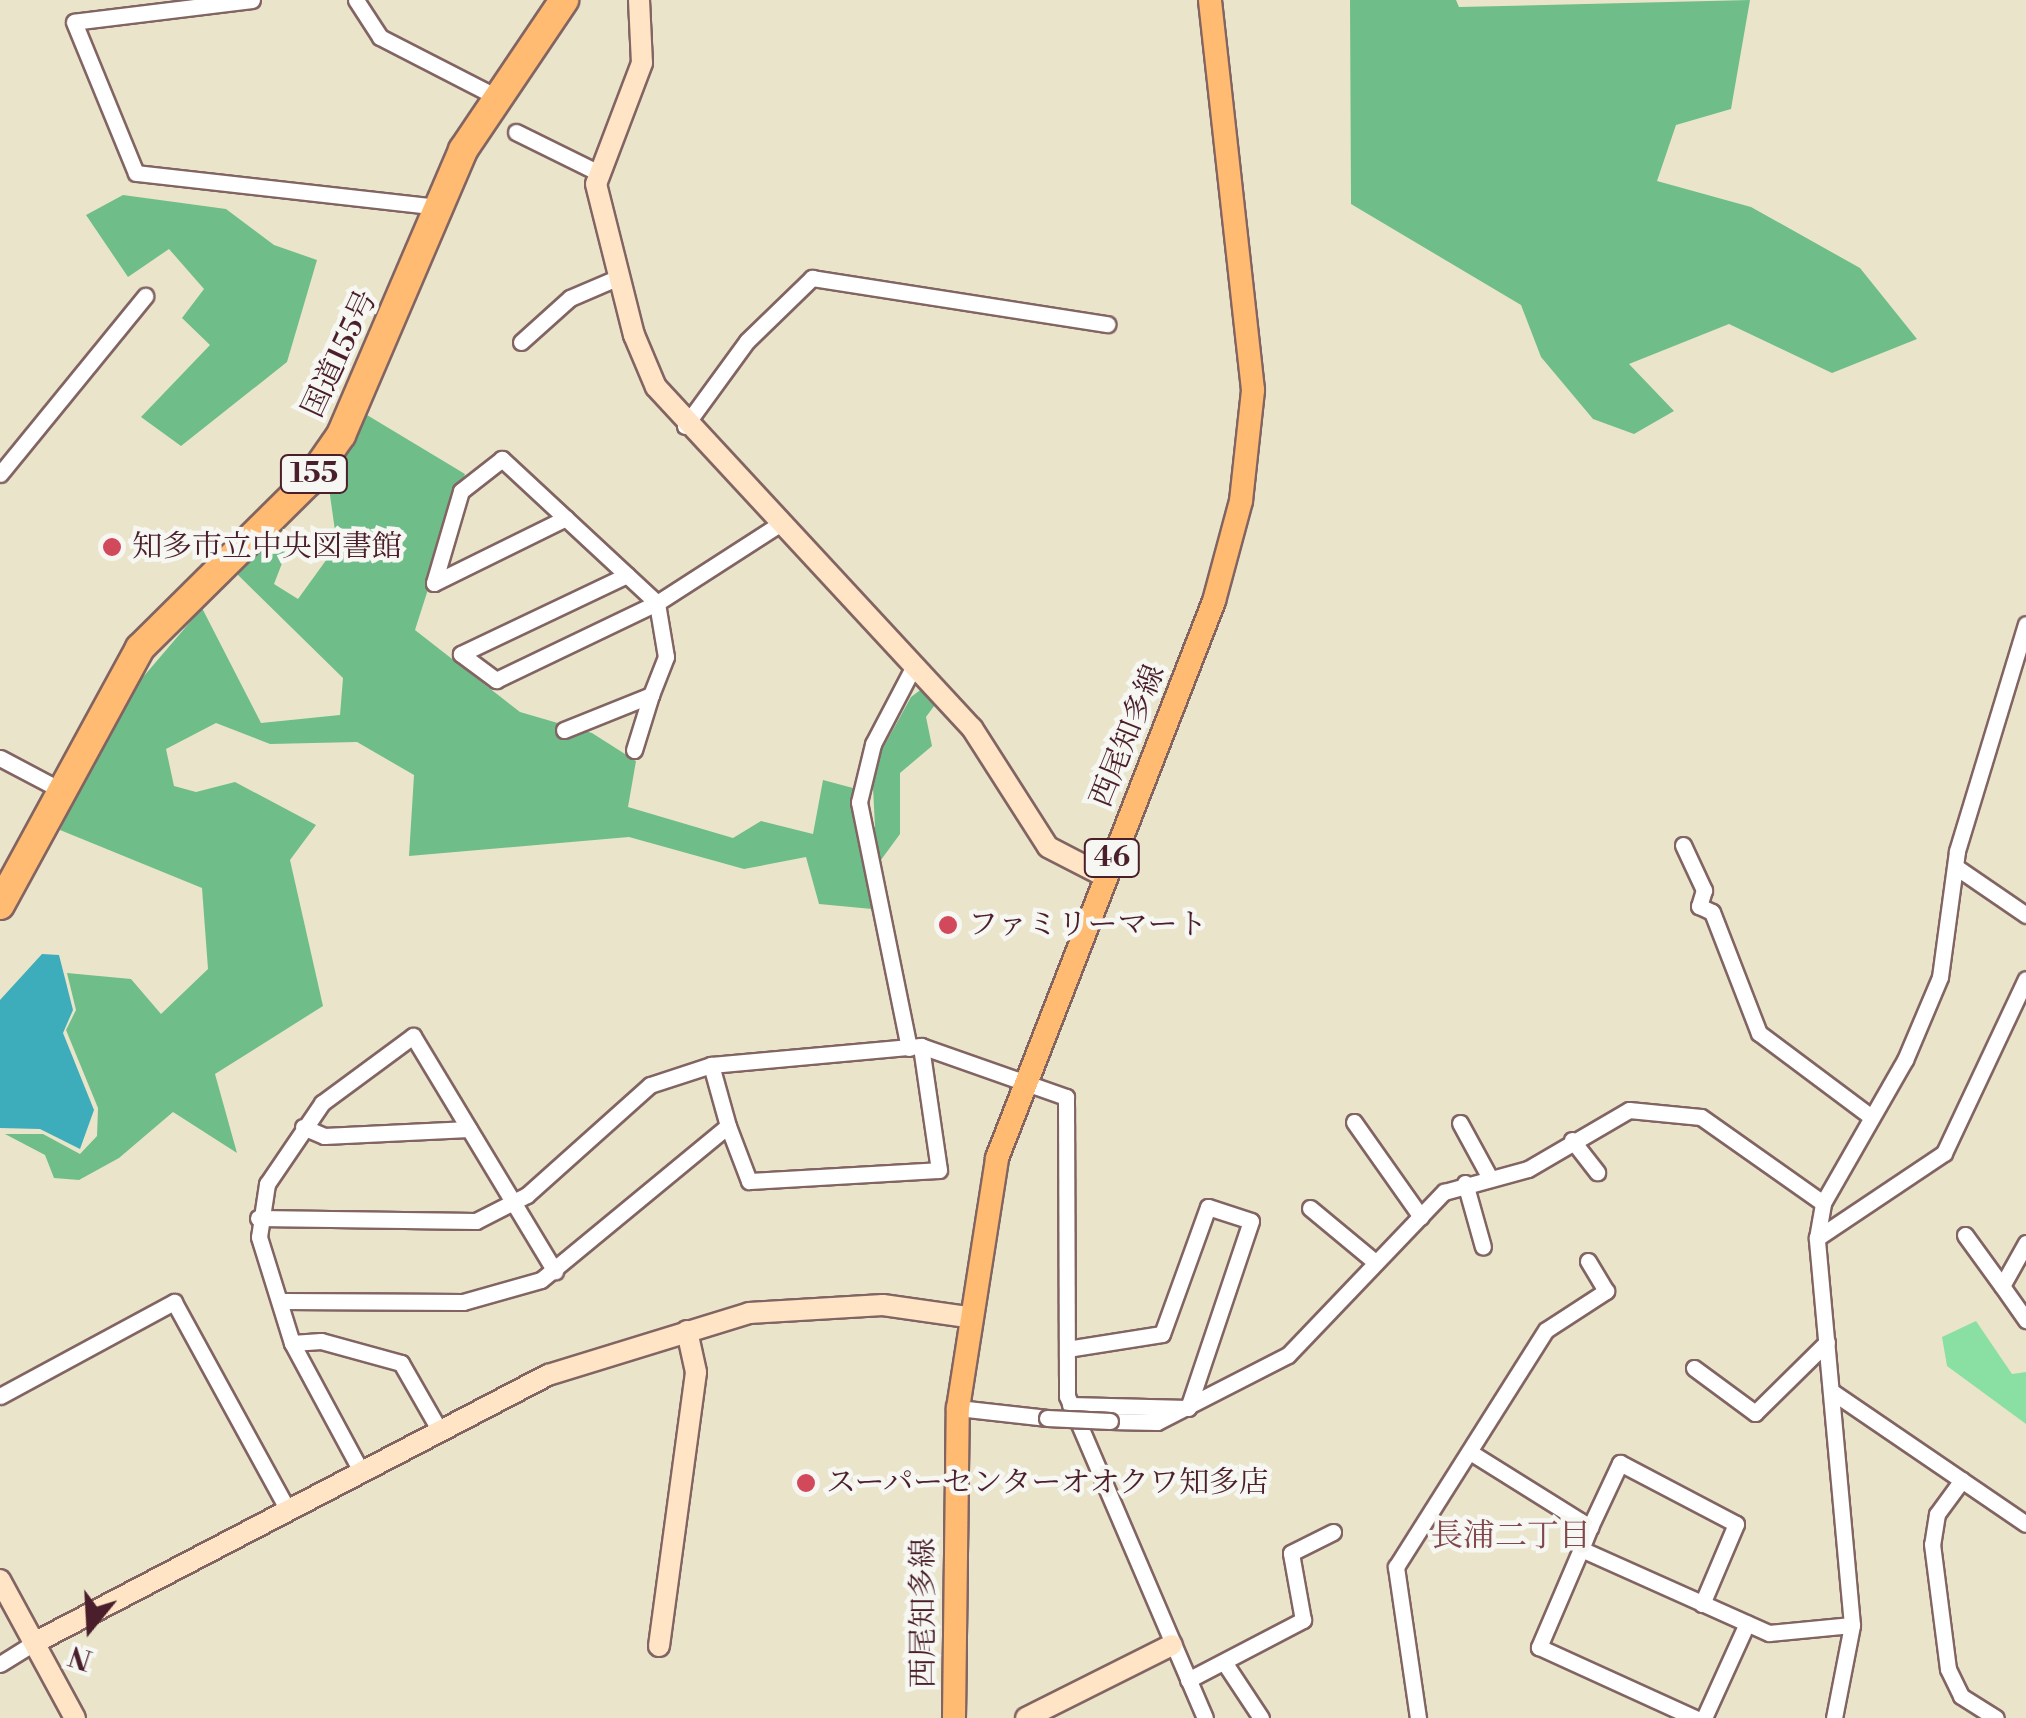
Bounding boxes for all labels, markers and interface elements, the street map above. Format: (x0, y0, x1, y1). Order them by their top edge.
street label: 国道155号 (295, 285, 385, 423)
road number: 155 (279, 451, 349, 497)
place label: 知多市立中央図書館 (132, 529, 402, 565)
marker: 知多市立中央図書館 (101, 536, 123, 558)
street label: 西尾知多線 (1083, 660, 1173, 812)
road number: 46 (1082, 835, 1142, 881)
place label: ファミリーマート (968, 907, 1208, 943)
marker: ファミリーマート (937, 914, 959, 936)
place label: スーパーセンターオオクワ知多店 (826, 1465, 1274, 1501)
marker: スーパーセンターオオクワ知多店 (795, 1472, 817, 1494)
district label: 長浦二丁目 (1431, 1517, 1591, 1555)
street label: 西尾知多線 (906, 1538, 942, 1688)
north arrow (40, 1578, 140, 1678)
text: N (65, 1637, 97, 1677)

